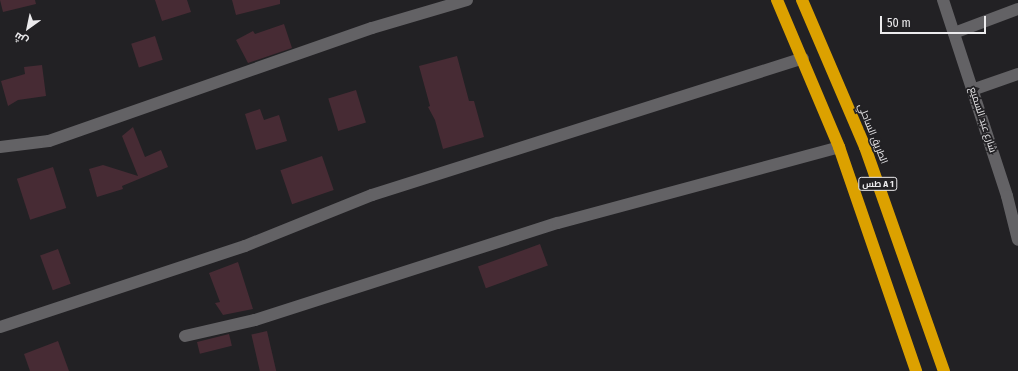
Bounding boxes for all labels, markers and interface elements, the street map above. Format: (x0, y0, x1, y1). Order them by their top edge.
north arrow (8, 8, 48, 48)
scale bar (882, 8, 988, 34)
text: 50 m (887, 16, 911, 30)
text: ش (12, 29, 31, 48)
street label: شارع عبد السميع (966, 86, 998, 154)
street label: الطريق الساحلي (854, 102, 890, 166)
road number: طس A 1 (858, 177, 898, 191)

